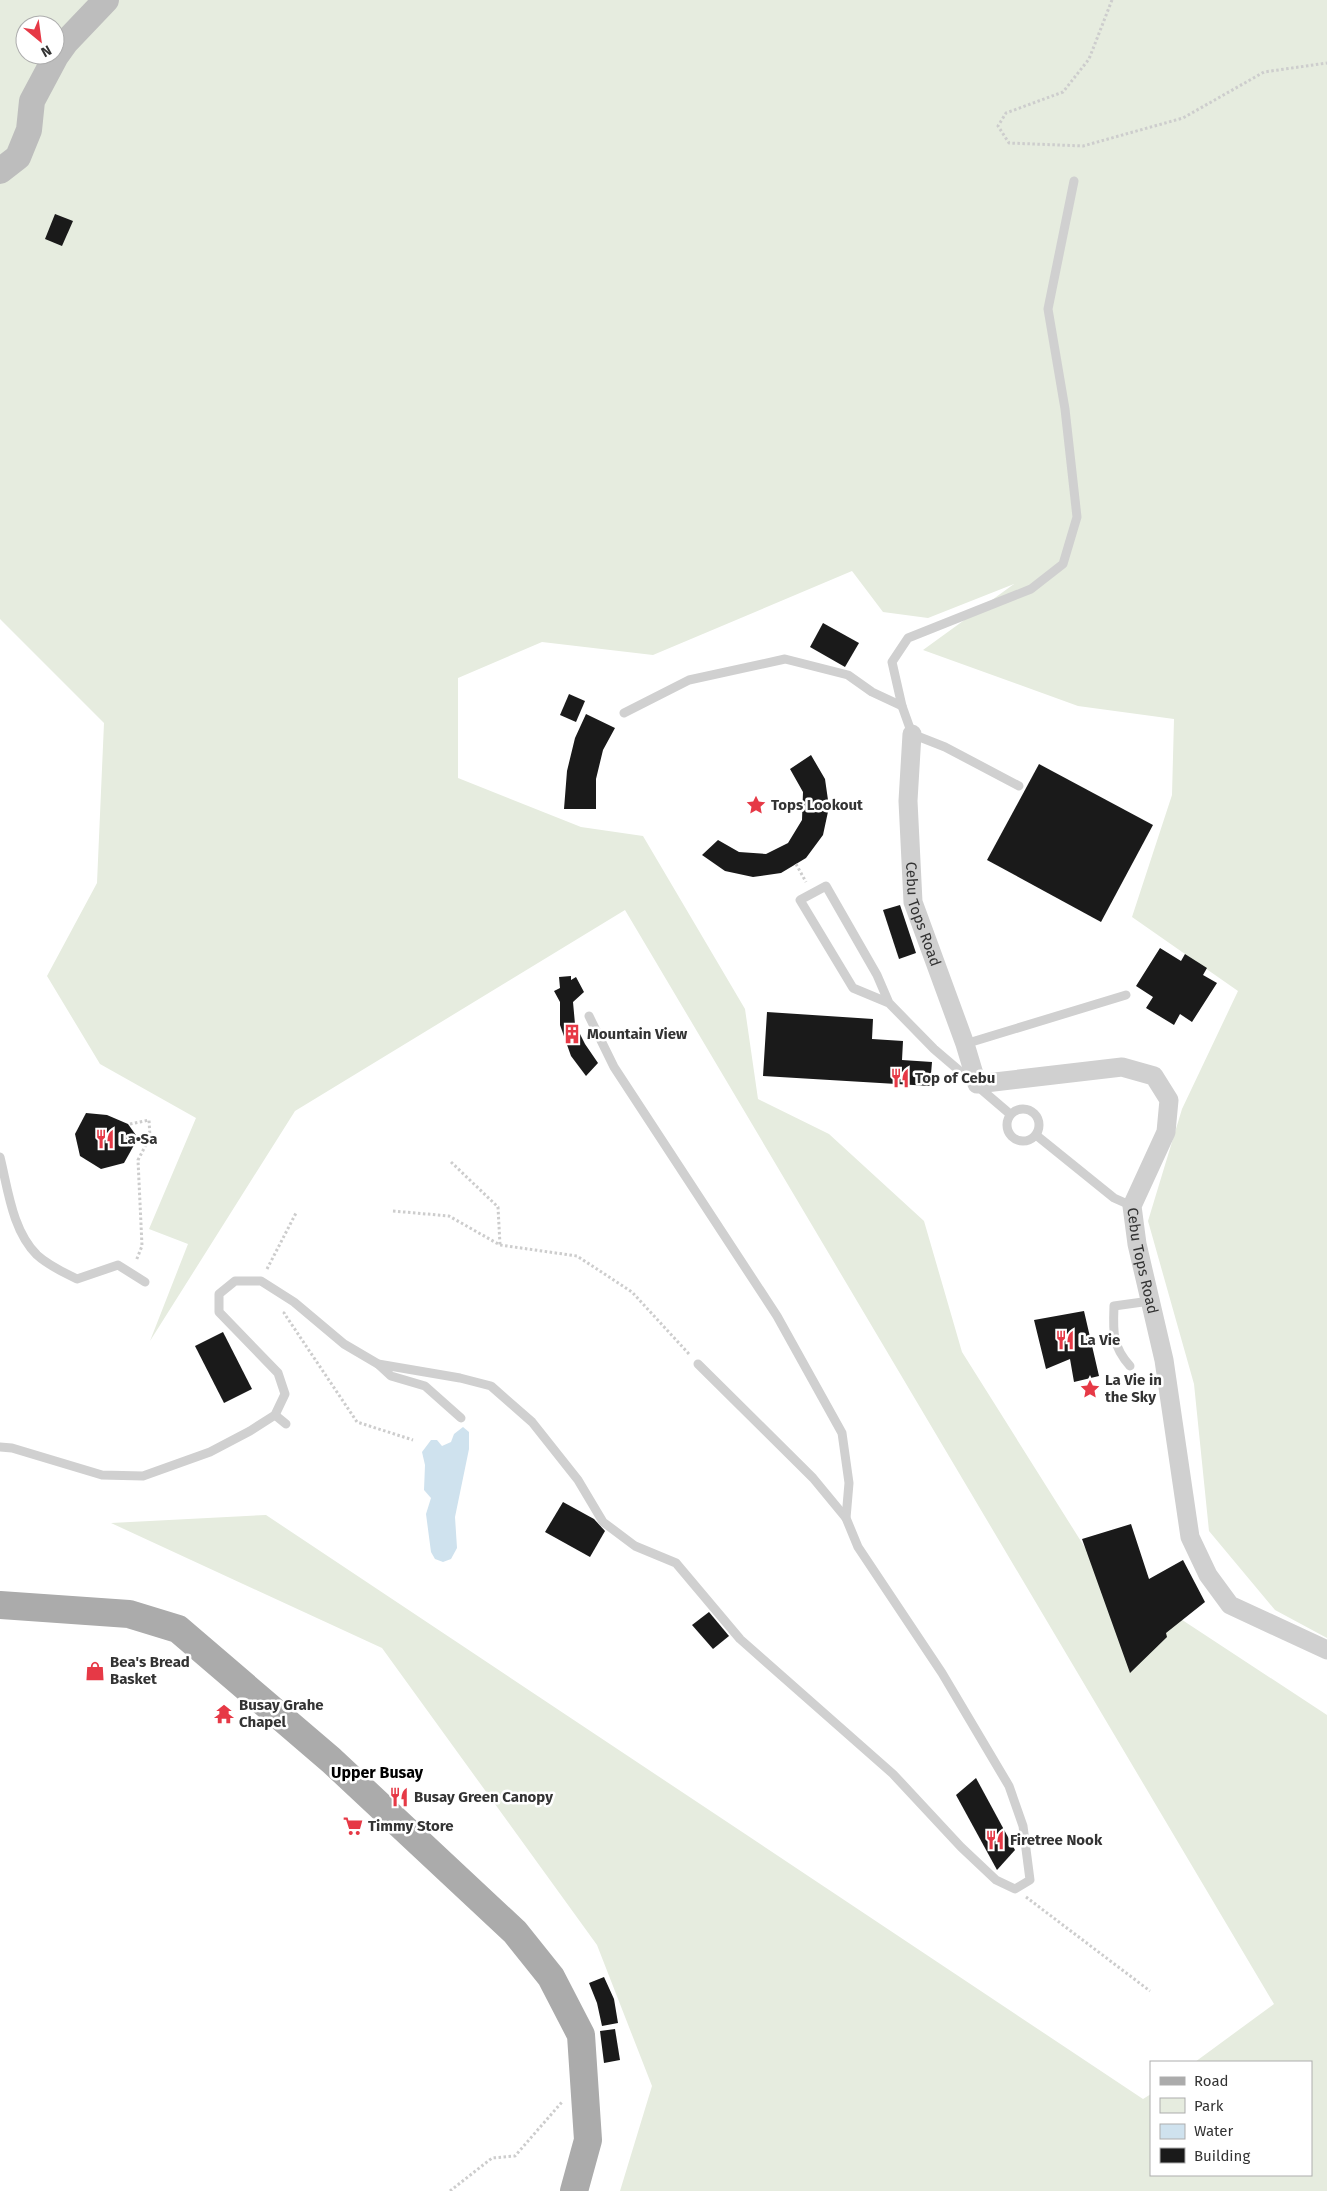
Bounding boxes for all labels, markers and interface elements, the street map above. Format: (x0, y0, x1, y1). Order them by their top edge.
north arrow (15, 15, 65, 65)
text: N (38, 41, 54, 61)
place icon: Tops Lookout (745, 794, 767, 816)
place label: Tops Lookout (771, 796, 863, 814)
street label: Cebu Tops Road (902, 861, 945, 969)
building icon: Mountain View (561, 1023, 583, 1045)
place label: Mountain View (587, 1025, 688, 1043)
restaurant icon: Top of Cebu (889, 1067, 911, 1089)
place label: Top of Cebu (915, 1069, 995, 1087)
restaurant icon: La•Sa (94, 1128, 116, 1150)
place label: La•Sa (120, 1130, 157, 1148)
street label: Cebu Tops Road (1123, 1206, 1162, 1316)
restaurant icon: La Vie (1054, 1329, 1076, 1351)
place label: La Vie (1080, 1331, 1120, 1349)
place label: La Vie in the Sky (1105, 1371, 1162, 1406)
place icon: La Vie in the Sky (1079, 1378, 1101, 1400)
place label: Bea's Bread Basket (110, 1653, 190, 1688)
shop icon: Bea's Bread Basket (84, 1660, 106, 1682)
place label: Busay Grahe Chapel (239, 1696, 324, 1731)
temple icon: Busay Grahe Chapel (213, 1703, 235, 1725)
district label: Upper Busay (331, 1763, 424, 1782)
restaurant icon: Busay Green Canopy (388, 1786, 410, 1808)
place label: Busay Green Canopy (414, 1788, 553, 1806)
supermarket icon: Timmy Store (342, 1815, 364, 1837)
place label: Timmy Store (368, 1817, 454, 1835)
restaurant icon: Firetree Nook (984, 1829, 1006, 1851)
place label: Firetree Nook (1010, 1831, 1103, 1849)
legend (1150, 2061, 1312, 2176)
text: Road (1194, 2072, 1229, 2090)
text: Park (1194, 2097, 1224, 2115)
text: Water (1194, 2122, 1233, 2140)
text: Building (1194, 2147, 1250, 2165)

